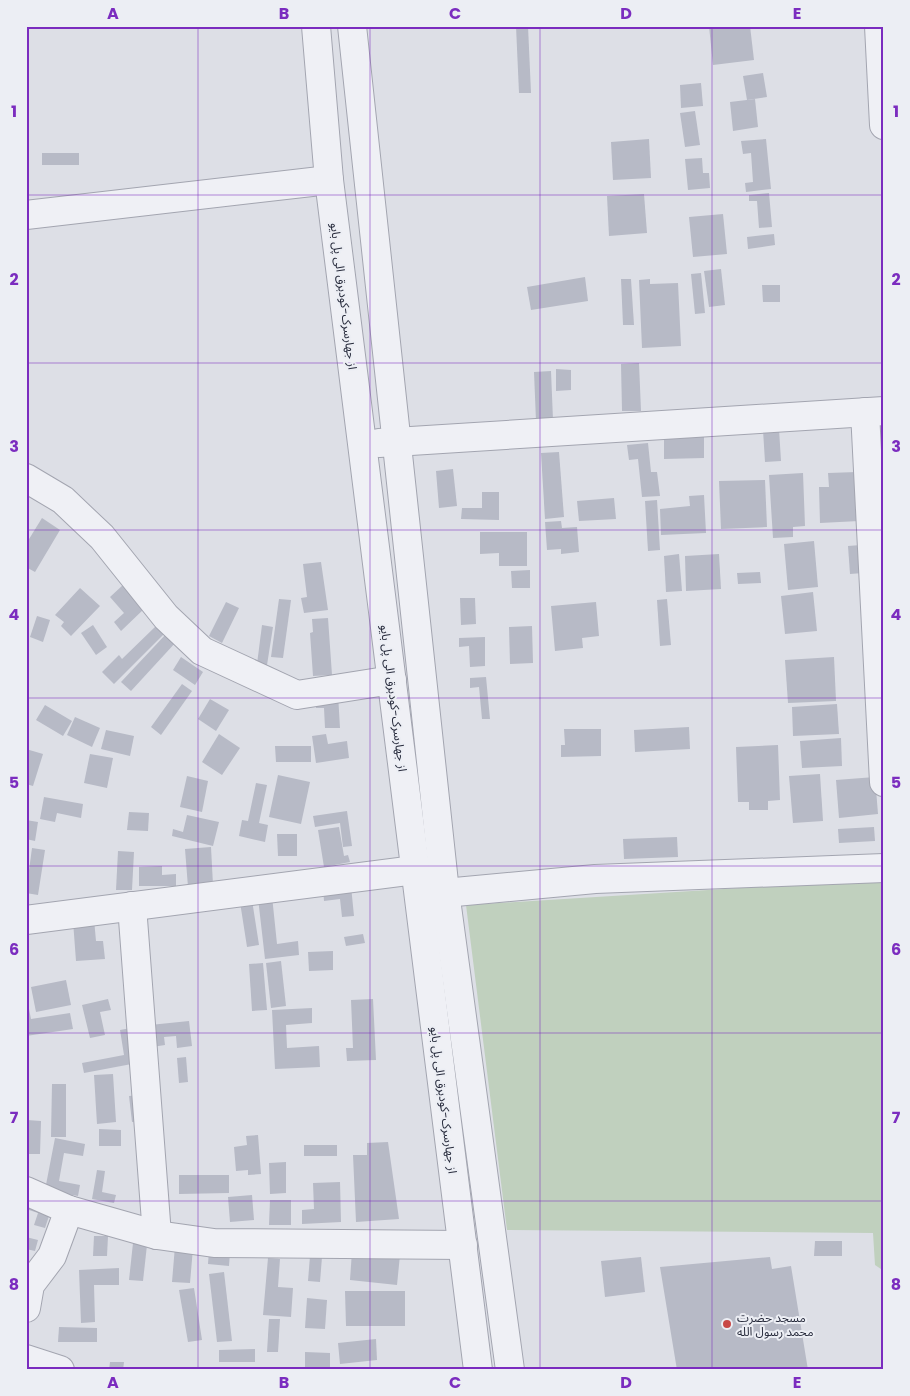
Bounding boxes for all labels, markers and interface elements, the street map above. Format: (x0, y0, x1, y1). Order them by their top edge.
text: A (107, 2, 119, 25)
text: B (279, 2, 289, 25)
text: C (449, 2, 461, 25)
text: D (620, 2, 632, 25)
text: E (793, 2, 801, 25)
text: 1 (11, 100, 17, 123)
text: 1 (893, 100, 899, 123)
street label: از جهارسرک-کودبرق الی پل بایو (326, 222, 361, 371)
text: 2 (9, 268, 19, 291)
text: 2 (891, 268, 901, 291)
text: 3 (9, 435, 19, 458)
text: 3 (891, 435, 901, 458)
text: 4 (9, 603, 20, 626)
text: 4 (891, 603, 902, 626)
street label: از جهارسرک-کودبرق الی پل بایو (376, 624, 411, 773)
text: 5 (9, 771, 19, 794)
text: 5 (891, 771, 901, 794)
text: 6 (9, 938, 19, 961)
text: 6 (891, 938, 901, 961)
street label: از جهارسرک-کودبرق الی پل بایو (426, 1026, 461, 1175)
text: 7 (10, 1106, 19, 1129)
text: 7 (892, 1106, 901, 1129)
text: 8 (9, 1273, 19, 1296)
text: 8 (891, 1273, 901, 1296)
place label: مسجد حضرت محمد رسول الله (737, 1309, 814, 1340)
marker: مسجد حضرت محمد رسول الله (721, 1318, 733, 1330)
text: A (107, 1371, 119, 1394)
text: B (279, 1371, 289, 1394)
text: C (449, 1371, 461, 1394)
text: D (620, 1371, 632, 1394)
text: E (793, 1371, 801, 1394)

